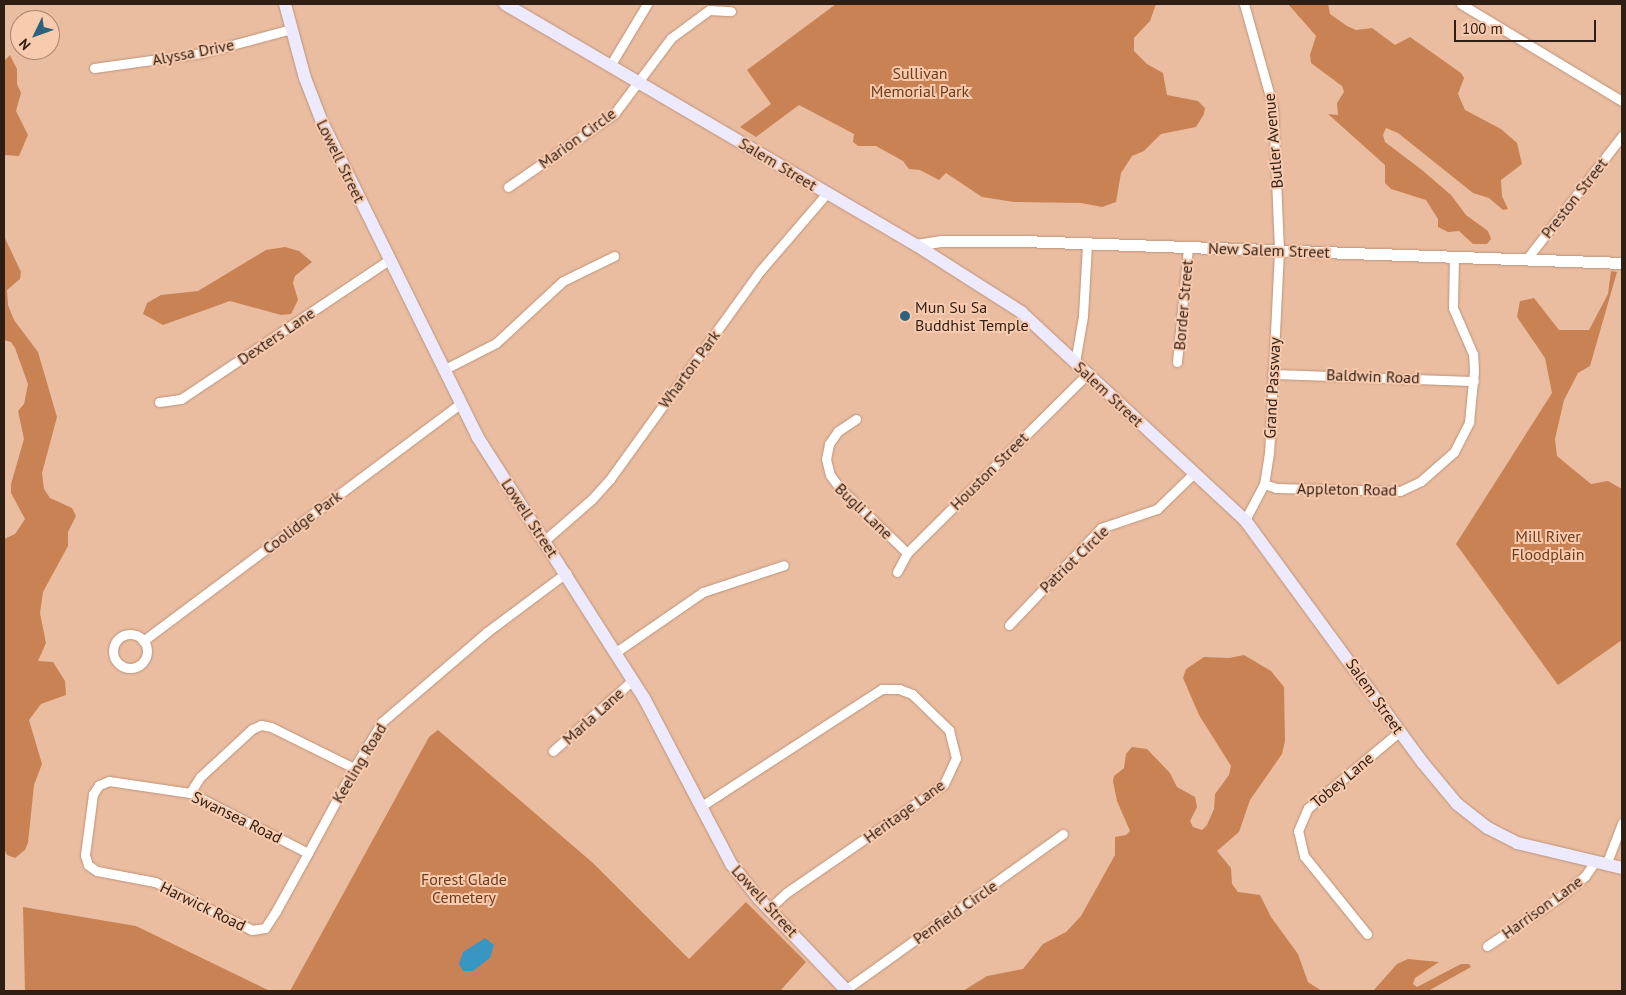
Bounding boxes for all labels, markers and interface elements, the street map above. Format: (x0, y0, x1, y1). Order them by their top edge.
north arrow (10, 10, 60, 60)
scale bar (1456, 10, 1598, 42)
text: 100 m (1462, 19, 1503, 38)
text: N (15, 35, 34, 54)
street label: Alyssa Drive (150, 35, 236, 69)
park label: Sullivan Memorial Park (871, 63, 969, 101)
street label: Butler Avenue (1259, 92, 1287, 190)
street label: Marion Circle (535, 104, 619, 172)
street label: Lowell Street (313, 116, 369, 206)
street label: Salem Street (736, 133, 820, 195)
street label: Preston Street (1537, 154, 1611, 242)
street label: New Salem Street (1208, 238, 1330, 262)
street label: Border Street (1169, 259, 1197, 351)
place label: Mun Su Sa Buddhist Temple (915, 297, 1029, 335)
street label: Dexters Lane (234, 303, 318, 369)
marker: Mun Su Sa Buddhist Temple (899, 310, 911, 322)
street label: Wharton Park (654, 326, 724, 412)
street label: Grand Passway (1260, 337, 1284, 439)
street label: Salem Street (1071, 357, 1147, 431)
street label: Baldwin Road (1326, 365, 1420, 387)
street label: Houston Street (946, 428, 1032, 514)
street label: Lowell Street (497, 475, 563, 561)
street label: Bugli Lane (831, 479, 897, 543)
street label: Appleton Road (1297, 479, 1397, 499)
street label: Coolidge Park (259, 486, 345, 558)
street label: Patriot Circle (1035, 521, 1113, 597)
park label: Mill River Floodplain (1511, 526, 1585, 564)
street label: Salem Street (1342, 655, 1408, 737)
street label: Marla Lane (558, 684, 628, 748)
street label: Keeling Road (328, 720, 390, 806)
street label: Tobey Lane (1307, 748, 1377, 812)
street label: Heritage Lane (860, 775, 948, 847)
street label: Swansea Road (189, 787, 285, 847)
street label: Lowell Street (728, 861, 802, 941)
park label: Forest Glade Cemetery (421, 869, 507, 907)
street label: Harrison Lane (1498, 871, 1586, 943)
street label: Penfield Circle (909, 876, 1001, 948)
street label: Harwick Road (157, 877, 249, 935)

